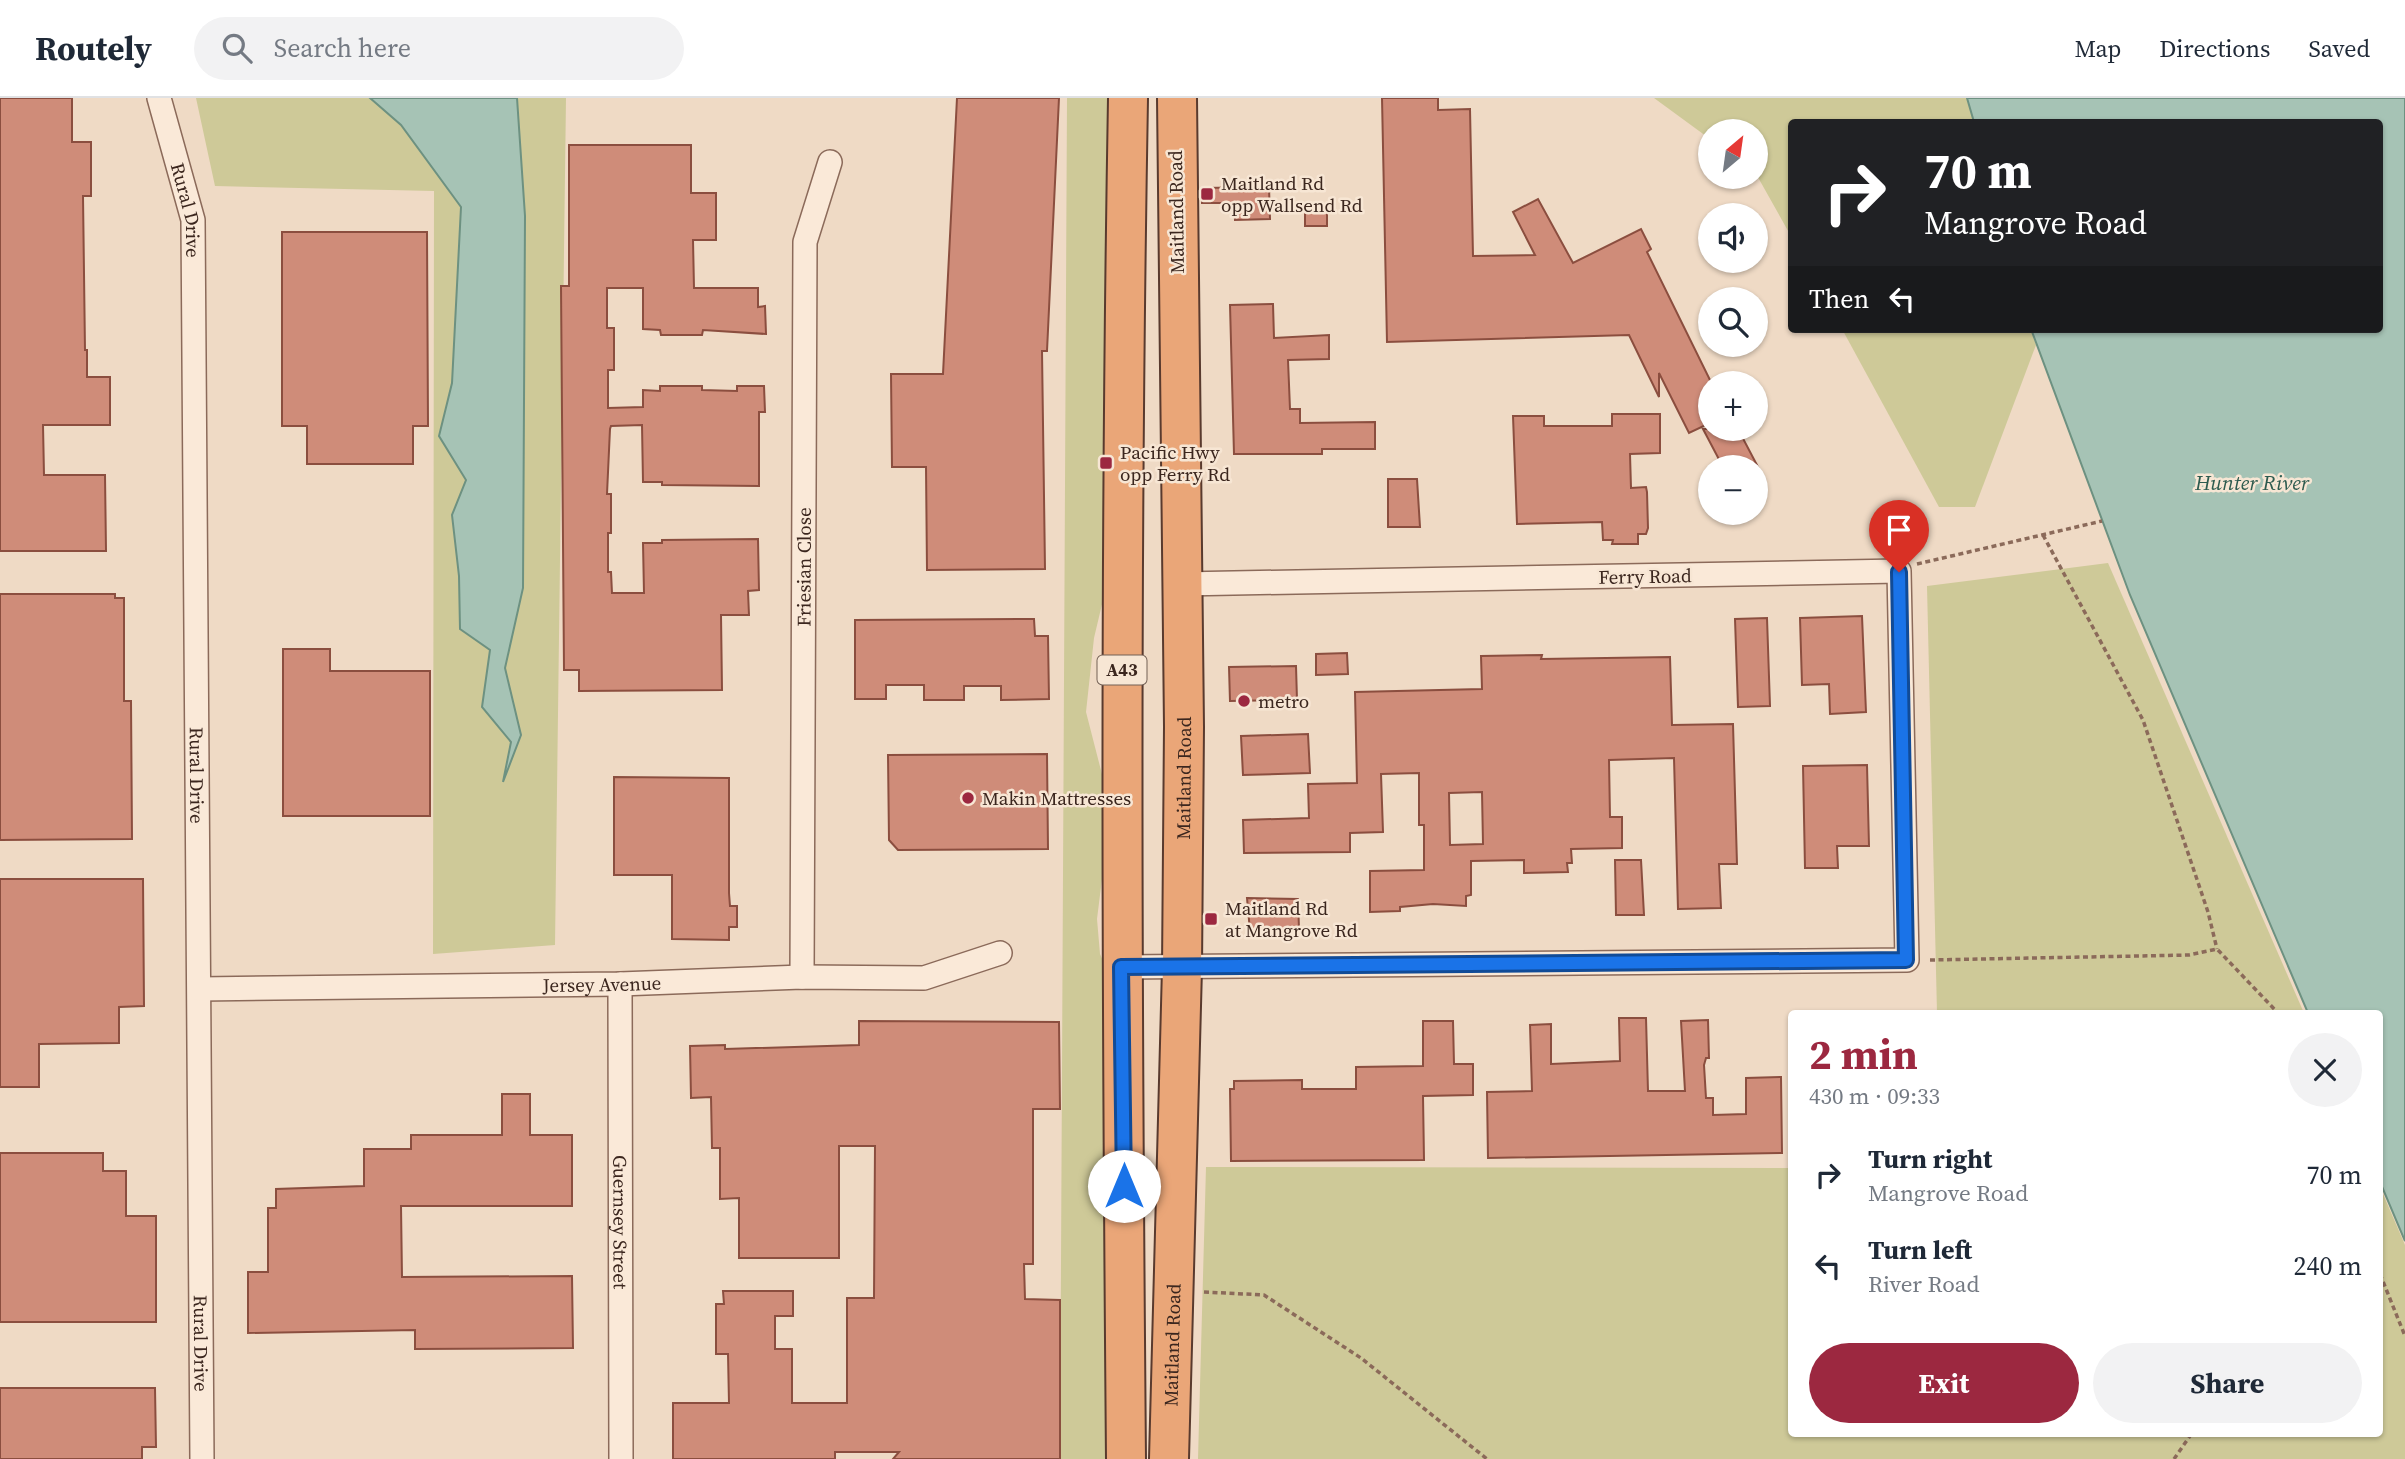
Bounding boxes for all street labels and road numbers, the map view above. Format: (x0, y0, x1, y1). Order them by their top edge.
street label: Maitland Road (1162, 150, 1190, 274)
street label: Rural Drive (165, 160, 207, 258)
street label: Friesian Close (790, 507, 817, 627)
street label: Ferry Road (1598, 562, 1692, 590)
road number: A43 (1098, 656, 1146, 684)
street label: Maitland Road (1170, 716, 1197, 840)
street label: Rural Drive (184, 727, 210, 824)
street label: Jersey Avenue (541, 969, 662, 998)
street label: Guernsey Street (607, 1155, 634, 1290)
street label: Maitland Road (1157, 1283, 1187, 1407)
street label: Rural Drive (188, 1295, 215, 1392)

